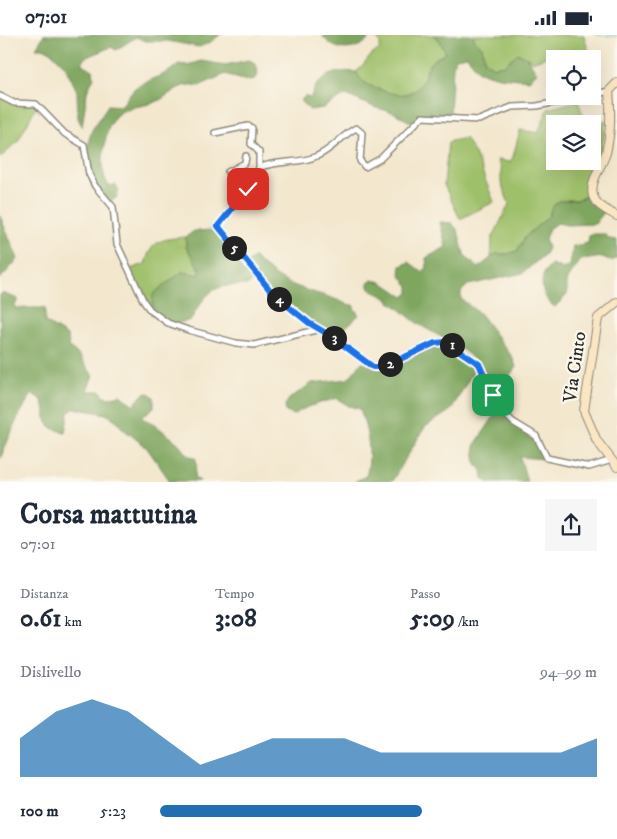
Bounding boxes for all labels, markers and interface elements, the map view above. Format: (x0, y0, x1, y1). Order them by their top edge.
text: 07:01 (25, 6, 67, 29)
map controls (546, 50, 601, 170)
button: locate (546, 50, 601, 105)
button: layers (546, 115, 601, 170)
pin (227, 168, 269, 210)
icon: check (234, 175, 262, 203)
pin: 5 (222, 235, 246, 261)
text: 5 (231, 239, 238, 257)
pin: 4 (266, 287, 292, 311)
text: 4 (275, 290, 284, 308)
pin: 3 (322, 325, 346, 351)
text: 3 (332, 329, 337, 347)
street label: Via Cinto (558, 330, 591, 405)
pin: 1 (440, 333, 464, 357)
text: 1 (450, 336, 455, 354)
pin: 2 (378, 351, 402, 377)
text: 2 (387, 355, 394, 373)
pin (472, 374, 514, 416)
icon: arrive (479, 381, 507, 409)
text: Corsa mattutina (20, 497, 197, 532)
button: share (545, 499, 597, 551)
text: 07:01 (20, 534, 56, 554)
text: Distanza (20, 585, 68, 603)
text: Tempo (215, 585, 254, 603)
text: Passo (410, 585, 440, 603)
text: 0.61 (20, 603, 61, 634)
text: 3:08 (215, 603, 257, 634)
text: 5:09 (410, 603, 455, 634)
text: km (61, 613, 82, 631)
text: /km (455, 613, 479, 631)
text: Dislivello (20, 662, 81, 682)
text: 94–99 m (540, 662, 597, 682)
text: 100 m (20, 801, 59, 821)
text: 5:23 (100, 801, 126, 821)

